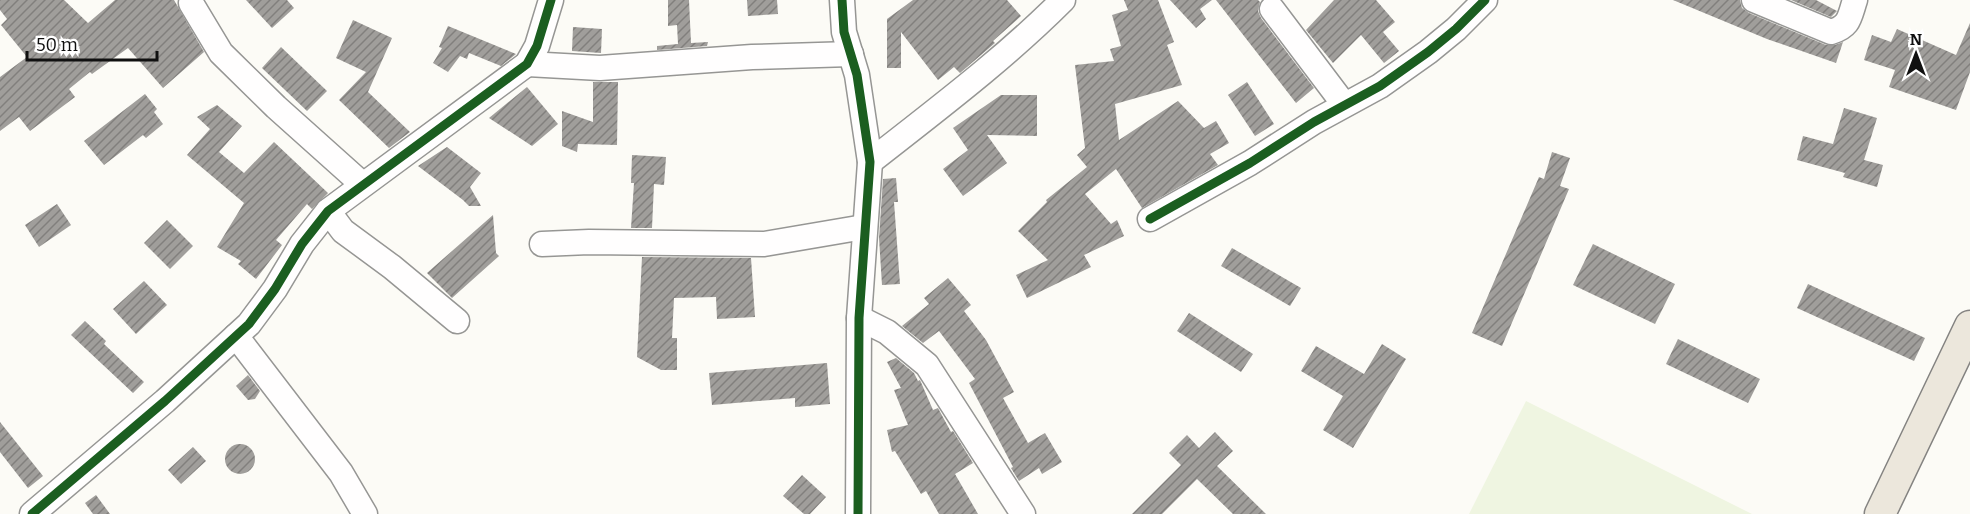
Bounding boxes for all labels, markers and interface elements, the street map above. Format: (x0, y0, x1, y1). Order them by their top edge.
scale bar (27, 24, 158, 62)
north arrow (1886, 24, 1946, 84)
text: N (1910, 30, 1922, 49)
text: 50 m (36, 34, 78, 56)

